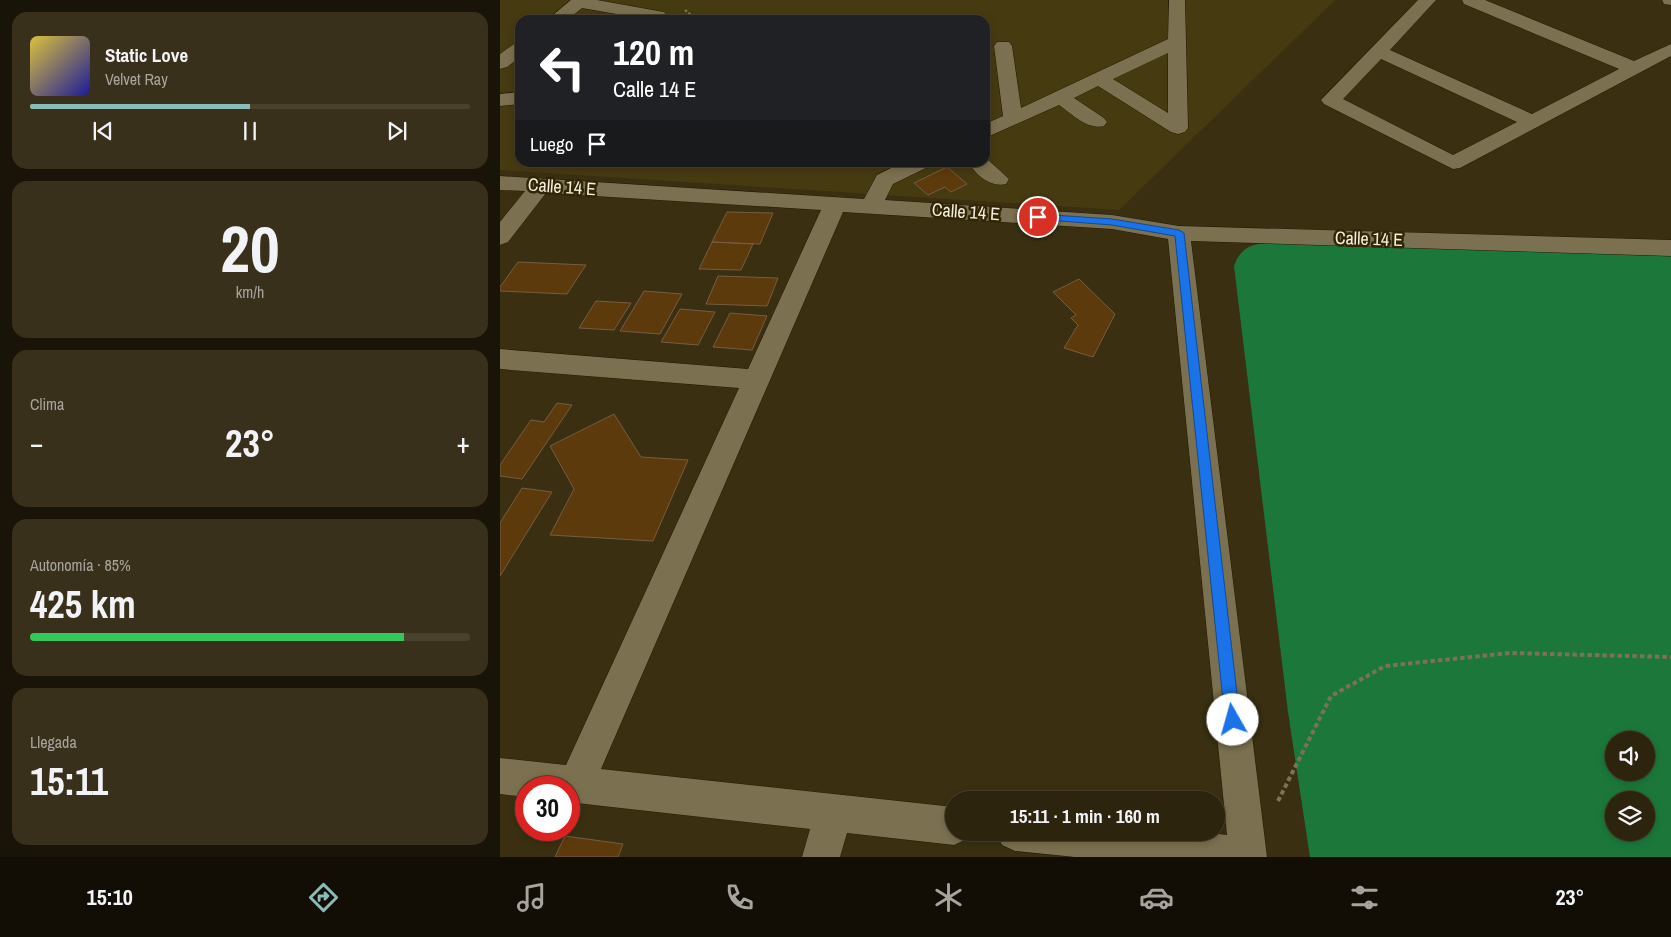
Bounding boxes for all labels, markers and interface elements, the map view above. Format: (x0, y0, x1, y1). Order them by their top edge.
text: 120 m (613, 29, 694, 76)
icon: left (530, 35, 595, 100)
text: Static Love (105, 42, 188, 68)
text: Velvet Ray (105, 68, 168, 90)
text: Calle 14 E (613, 74, 696, 104)
icon: previous (89, 117, 117, 145)
icon: pause (236, 117, 264, 145)
icon: next (383, 117, 411, 145)
icon: arrive (583, 130, 611, 158)
text: Luego (530, 131, 573, 157)
street label: Calle 14 E (527, 172, 597, 201)
pin (1017, 196, 1059, 238)
street label: Calle 14 E (931, 197, 1001, 226)
icon: arrive (1024, 203, 1052, 231)
text: 20 (220, 205, 280, 292)
street label: Calle 14 E (1335, 225, 1403, 252)
text: km/h (236, 281, 264, 303)
text: Clima (30, 393, 64, 415)
text: 23° (225, 418, 275, 469)
text: − (30, 424, 43, 462)
text: + (457, 424, 470, 462)
text: Autonomía · 85% (30, 554, 131, 576)
text: 425 km (30, 579, 136, 630)
position arrow (1206, 693, 1258, 745)
text: Llegada (30, 731, 77, 753)
map controls (1605, 731, 1655, 841)
button: sound (1605, 731, 1655, 781)
text: 15:11 (30, 756, 108, 807)
speed limit sign: 30 (515, 776, 580, 841)
button: layers (1605, 791, 1655, 841)
text: 15:11 · 1 min · 160 m (1010, 803, 1160, 829)
icon: directions (306, 880, 341, 915)
icon: music (514, 880, 549, 915)
icon: phone (722, 880, 757, 915)
icon: climate (931, 880, 966, 915)
icon: car (1139, 880, 1174, 915)
icon: filters (1347, 880, 1382, 915)
text: 15:10 (87, 882, 133, 912)
text: 23° (1555, 882, 1584, 912)

